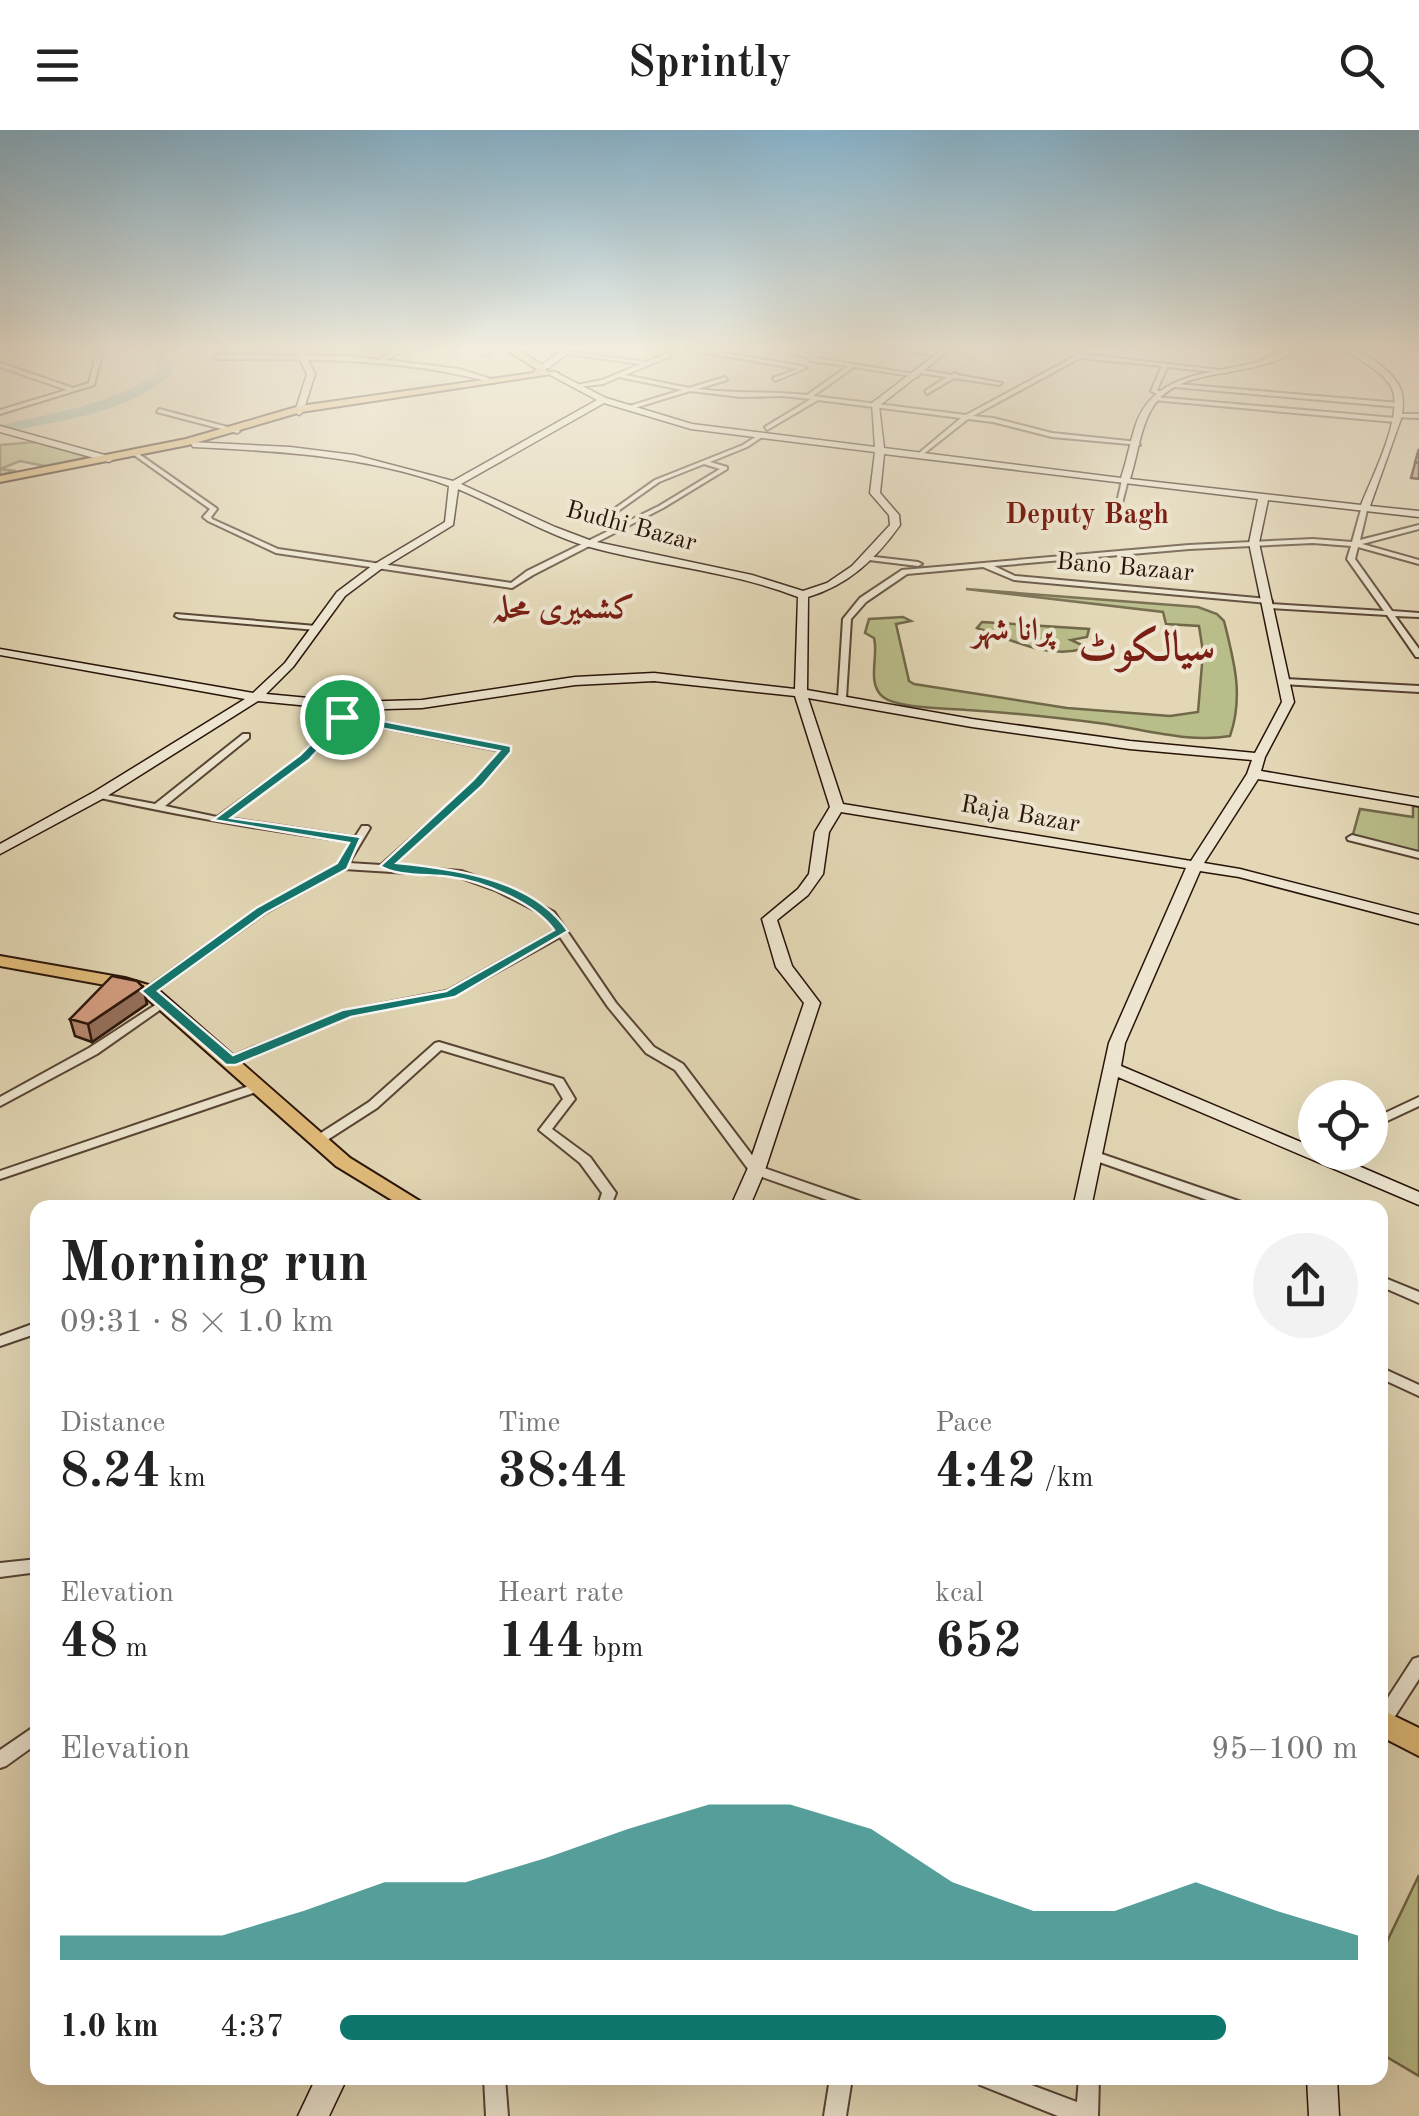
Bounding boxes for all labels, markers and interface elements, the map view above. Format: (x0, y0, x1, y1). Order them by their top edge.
icon: menu (30, 38, 85, 93)
icon: search (1334, 38, 1389, 93)
text: Sprintly (627, 42, 792, 87)
street label: Budhi Bazar (563, 498, 699, 556)
district label: Deputy Bagh (1005, 502, 1169, 530)
street label: Bano Bazaar (1055, 550, 1195, 586)
district label: کشمیری محلہ (491, 593, 635, 626)
district label: پرانا شہر (969, 615, 1057, 650)
district label: سیالکوٹ (1079, 625, 1215, 673)
pin (300, 675, 385, 760)
icon: arrive (315, 690, 370, 745)
street label: Raja Bazar (958, 792, 1082, 838)
map controls (1298, 1080, 1388, 1170)
button: locate (1298, 1080, 1388, 1170)
button: share (1253, 1233, 1358, 1338)
text: Morning run (60, 1238, 369, 1293)
text: 09:31 · 8 × 1.0 km (60, 1307, 334, 1339)
text: Distance (60, 1410, 165, 1438)
text: Time (498, 1410, 560, 1438)
text: Pace (935, 1410, 992, 1438)
text: 8.24 (60, 1448, 161, 1498)
text: 38:44 (498, 1448, 628, 1498)
text: 4:42 (935, 1448, 1036, 1498)
text: km (161, 1465, 206, 1493)
text: /km (1036, 1465, 1094, 1493)
text: Elevation (60, 1580, 174, 1608)
text: Heart rate (498, 1580, 624, 1608)
text: kcal (935, 1580, 984, 1608)
text: 48 (60, 1618, 118, 1668)
text: 144 (498, 1618, 585, 1668)
text: 652 (935, 1618, 1022, 1668)
text: m (118, 1635, 148, 1663)
text: bpm (585, 1635, 644, 1663)
text: Elevation (60, 1734, 190, 1766)
text: 95–100 m (1211, 1734, 1358, 1766)
text: 1.0 km (60, 2012, 159, 2044)
text: 4:37 (220, 2012, 285, 2044)

